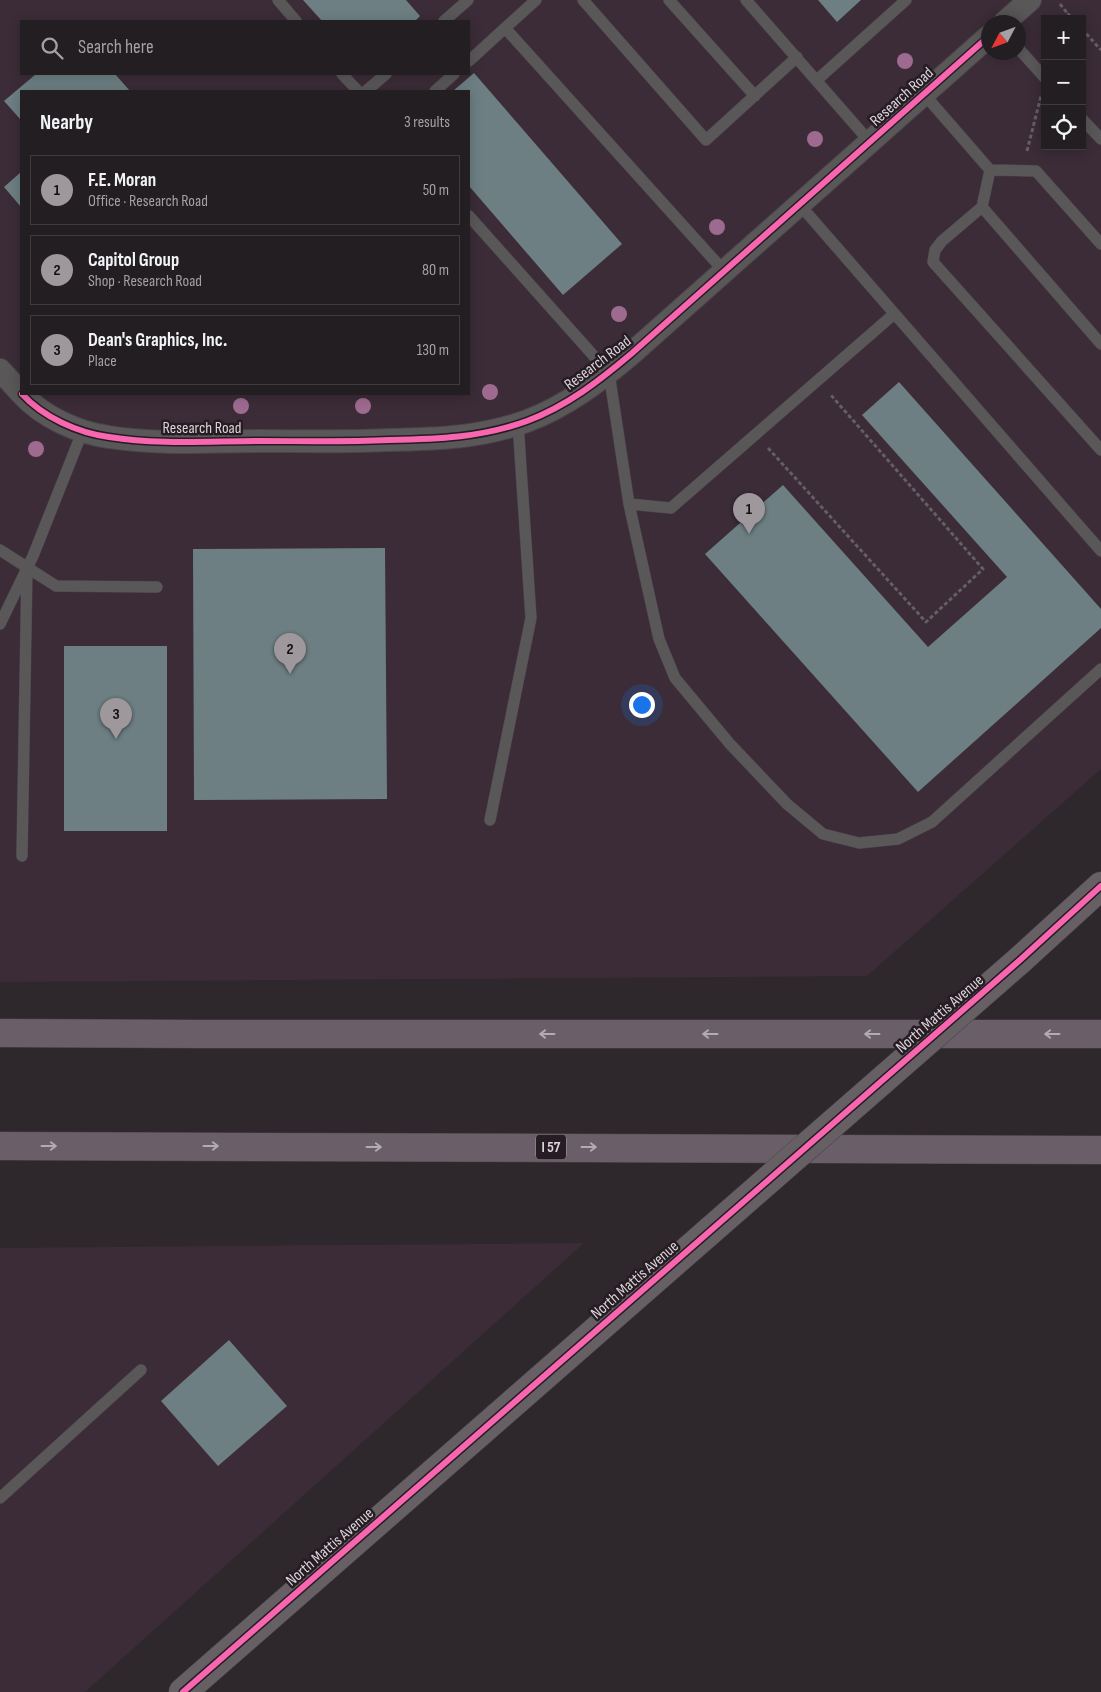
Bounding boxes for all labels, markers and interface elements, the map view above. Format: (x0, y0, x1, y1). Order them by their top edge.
north arrow (981, 15, 1026, 60)
map controls (1041, 15, 1086, 150)
button: + (1041, 15, 1086, 60)
search box (20, 20, 470, 75)
icon: search (38, 34, 66, 62)
text: Search here (78, 36, 154, 59)
button: − (1041, 60, 1086, 105)
street label: Research Road (866, 64, 938, 131)
button: locate (1041, 105, 1086, 150)
text: Nearby (40, 110, 93, 135)
text: 3 results (404, 113, 450, 132)
text: F.E. Moran (88, 169, 156, 192)
text: 1 (54, 181, 60, 200)
text: 50 m (423, 181, 449, 200)
text: Office · Research Road (88, 192, 208, 211)
text: Capitol Group (88, 249, 179, 272)
text: 2 (53, 261, 61, 280)
text: 80 m (422, 261, 449, 280)
text: Shop · Research Road (88, 272, 202, 291)
text: Dean's Graphics, Inc. (88, 329, 227, 352)
street label: Research Road (561, 332, 635, 394)
text: 3 (53, 341, 61, 360)
text: 130 m (417, 341, 449, 360)
text: Place (88, 352, 117, 371)
street label: Research Road (163, 419, 241, 438)
pin: 1 (733, 493, 765, 534)
pin: 2 (274, 633, 306, 674)
your location (629, 692, 655, 718)
pin: 3 (100, 698, 132, 739)
street label: North Mattis Avenue (892, 971, 988, 1057)
one-way arrow (540, 1029, 556, 1039)
one-way arrow (702, 1029, 718, 1039)
one-way arrow (865, 1029, 881, 1039)
one-way arrow (1045, 1029, 1061, 1039)
road number: I 57 (536, 1134, 566, 1160)
one-way arrow (40, 1141, 56, 1151)
one-way arrow (202, 1141, 219, 1151)
one-way arrow (365, 1142, 381, 1152)
one-way arrow (580, 1142, 596, 1152)
street label: North Mattis Avenue (587, 1237, 683, 1323)
street label: North Mattis Avenue (282, 1504, 378, 1590)

